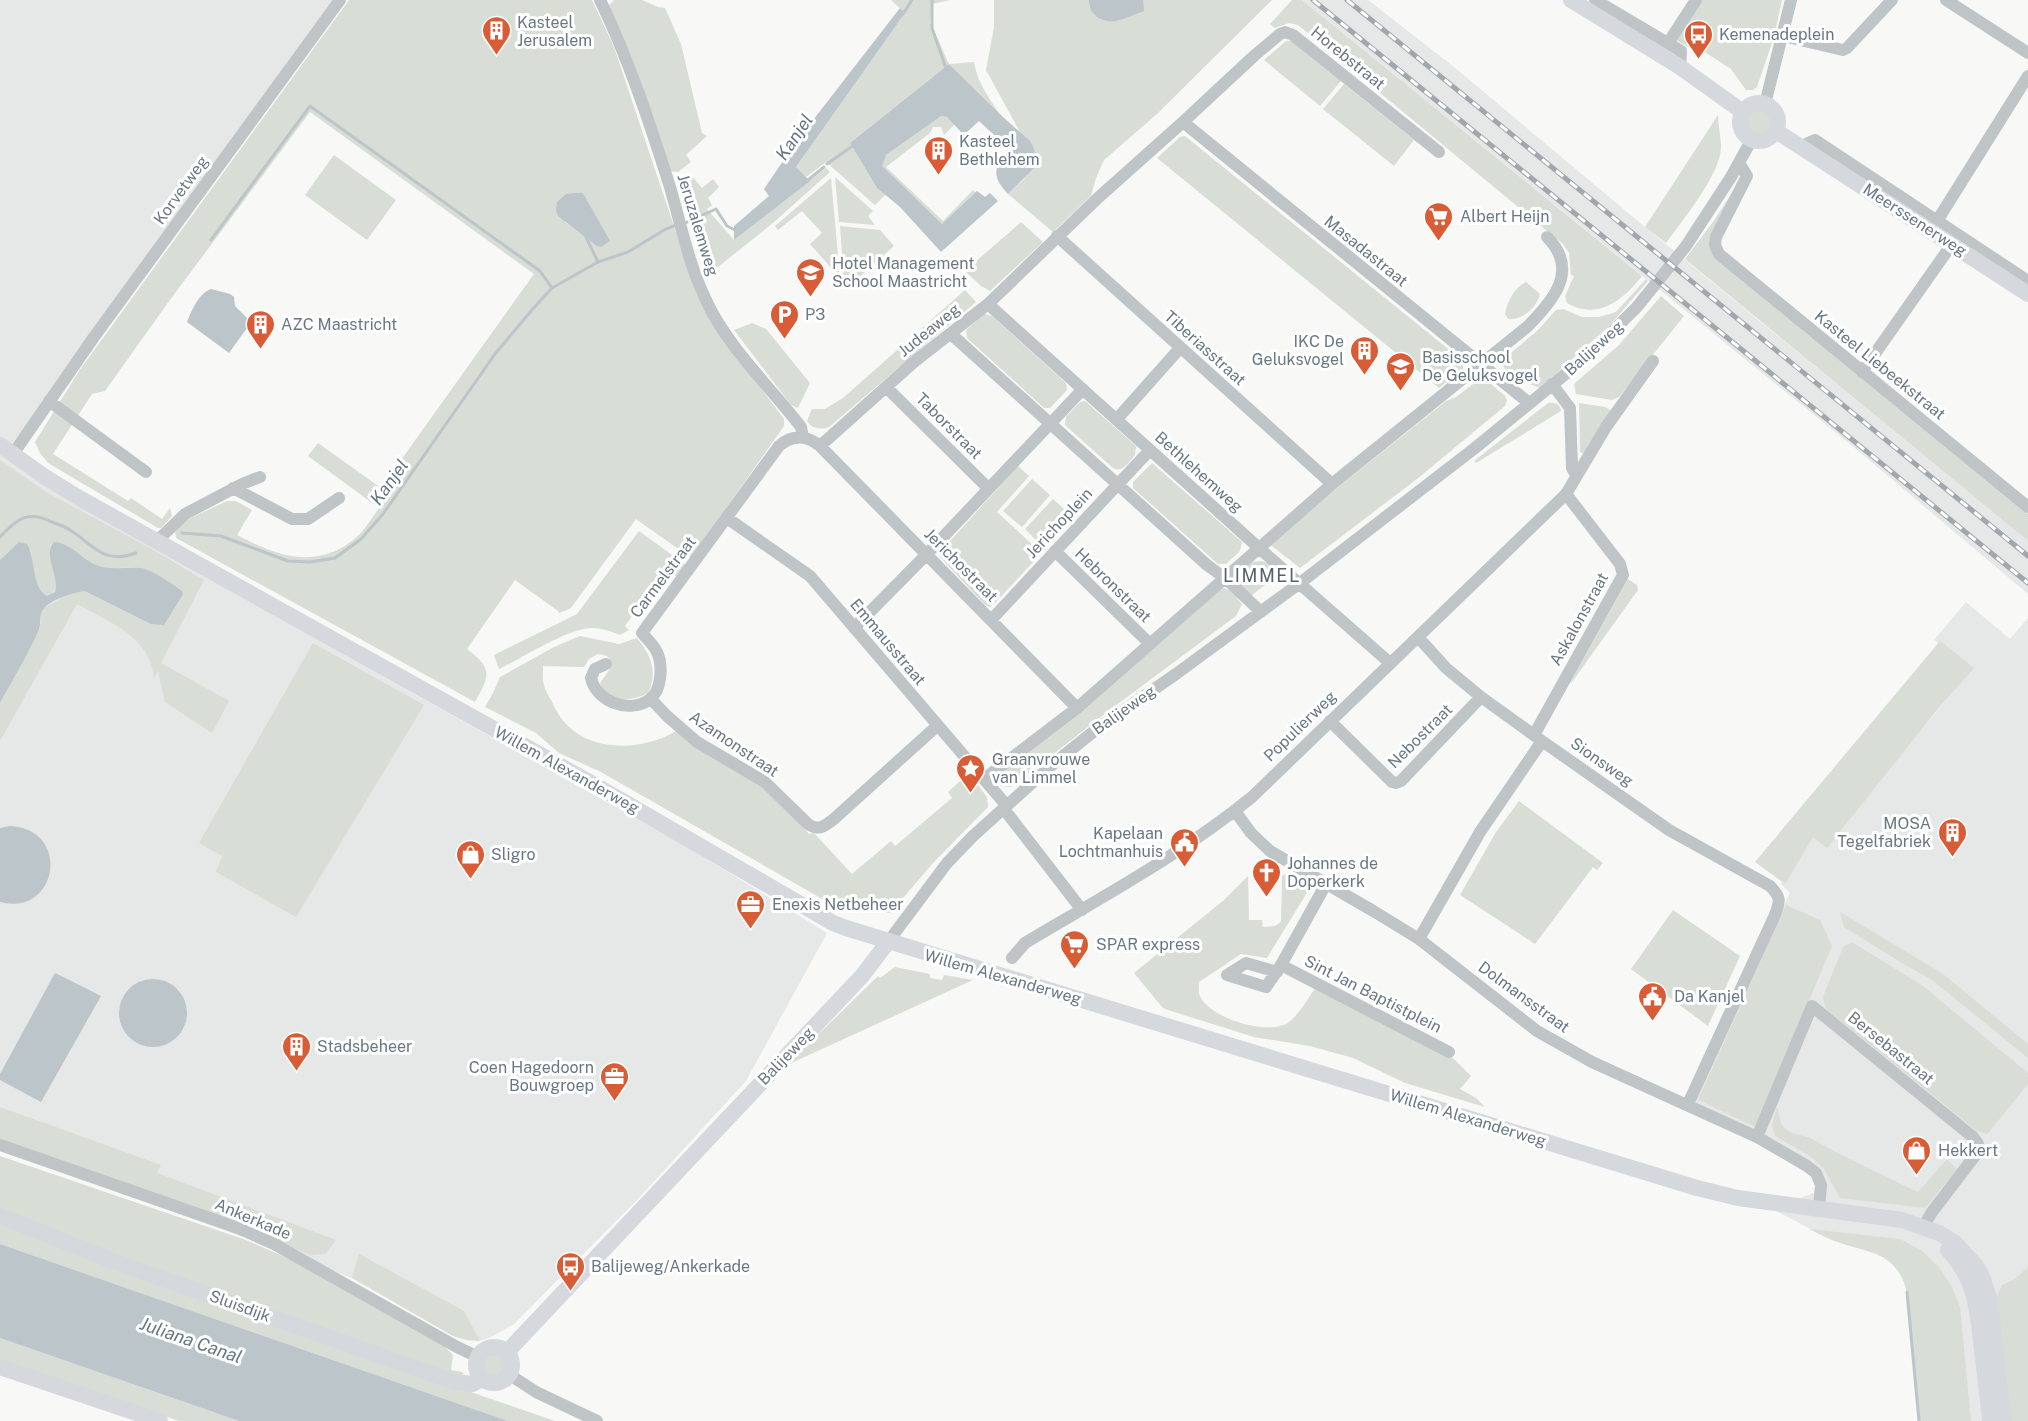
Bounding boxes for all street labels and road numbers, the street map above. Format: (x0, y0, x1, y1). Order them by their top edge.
street label: Horebstraat (1307, 22, 1389, 94)
street label: Korvetweg (150, 152, 212, 228)
street label: Jeruzalemweg (673, 172, 723, 278)
street label: Meerssenerweg (1860, 179, 1970, 261)
street label: Masadastraat (1320, 212, 1412, 290)
street label: Judeaweg (894, 299, 964, 361)
street label: Kasteel Liebeekstraat (1811, 306, 1949, 424)
street label: Tiberiasstraat (1160, 307, 1250, 389)
street label: Balijeweg (1561, 317, 1627, 379)
street label: Taborstraat (912, 389, 986, 463)
street label: Bethlehemweg (1151, 428, 1247, 516)
street label: Jerichoplein (1022, 484, 1096, 562)
street label: Jerichostraat (920, 524, 1002, 606)
street label: Carmelstraat (626, 532, 700, 622)
street label: Hebronstraat (1071, 544, 1155, 626)
street label: Askalonstraat (1546, 569, 1612, 669)
street label: Emmausstraat (846, 595, 930, 689)
street label: Balijeweg (1089, 681, 1159, 739)
street label: Populierweg (1260, 687, 1340, 765)
street label: Nebostraat (1384, 700, 1456, 772)
street label: Azamonstraat (686, 707, 782, 781)
street label: Willem Alexanderweg (491, 722, 643, 818)
street label: Sionsweg (1567, 734, 1637, 791)
street label: Willem Alexanderweg (922, 945, 1084, 1009)
street label: Sint Jan Baptistplein (1301, 951, 1445, 1037)
street label: Dolmansstraat (1475, 957, 1573, 1037)
street label: Bersebastraat (1844, 1008, 1938, 1088)
street label: Balijeweg (754, 1023, 818, 1089)
street label: Willem Alexanderweg (1387, 1085, 1549, 1151)
street label: Ankerkade (212, 1194, 294, 1244)
street label: Sluisdijk (207, 1286, 273, 1326)

